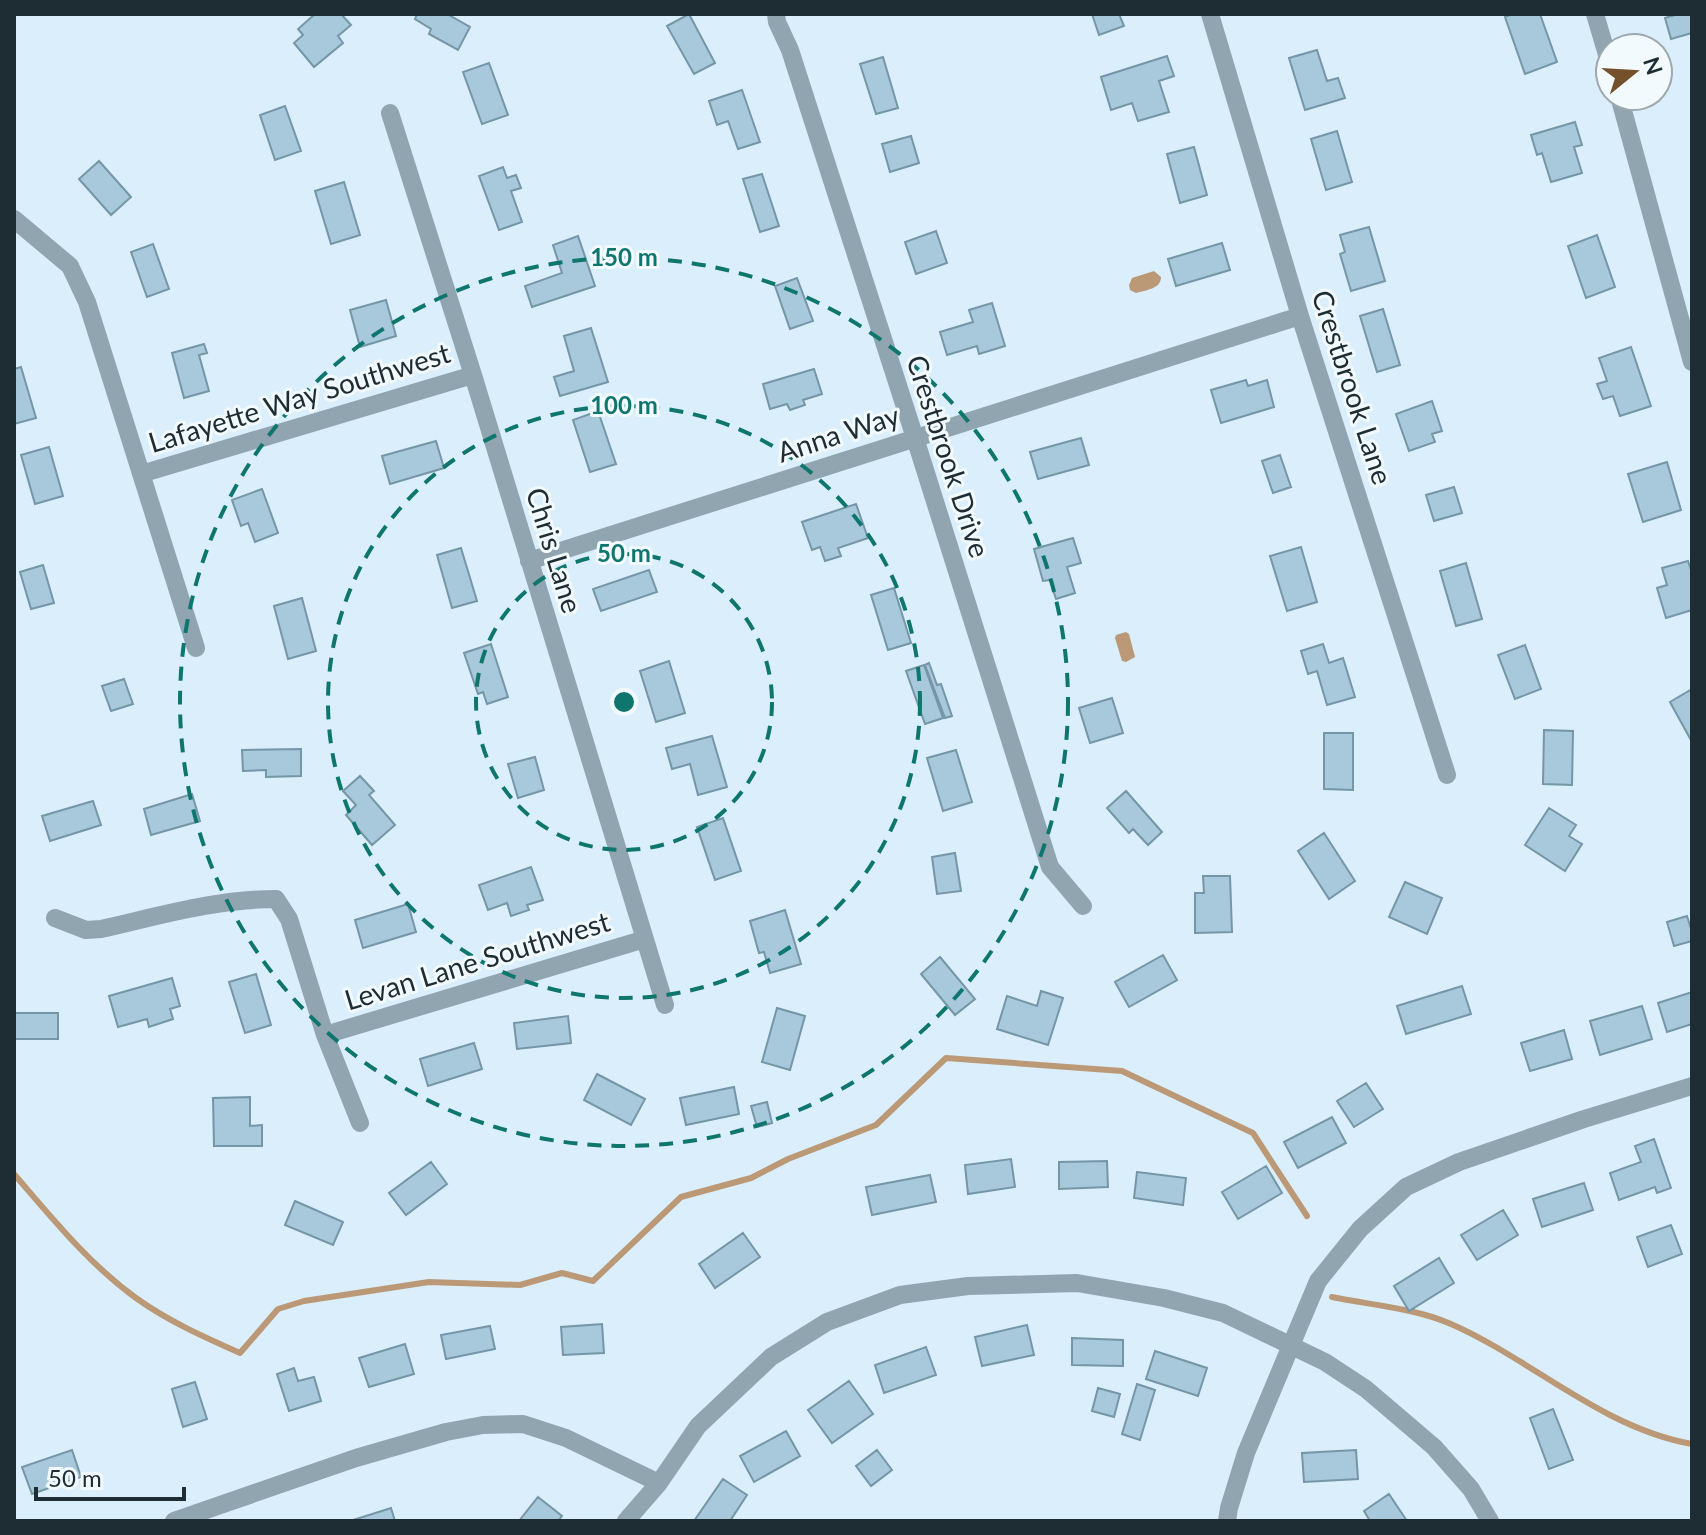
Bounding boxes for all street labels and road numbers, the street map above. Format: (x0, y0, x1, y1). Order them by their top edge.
street label: Crestbrook Lane (1306, 286, 1400, 488)
street label: Lafayette Way Southwest (144, 335, 454, 459)
street label: Crestbrook Drive (900, 351, 998, 561)
street label: Anna Way (773, 397, 904, 469)
street label: Chris Lane (520, 483, 590, 617)
street label: Levan Lane Southwest (340, 903, 614, 1017)

